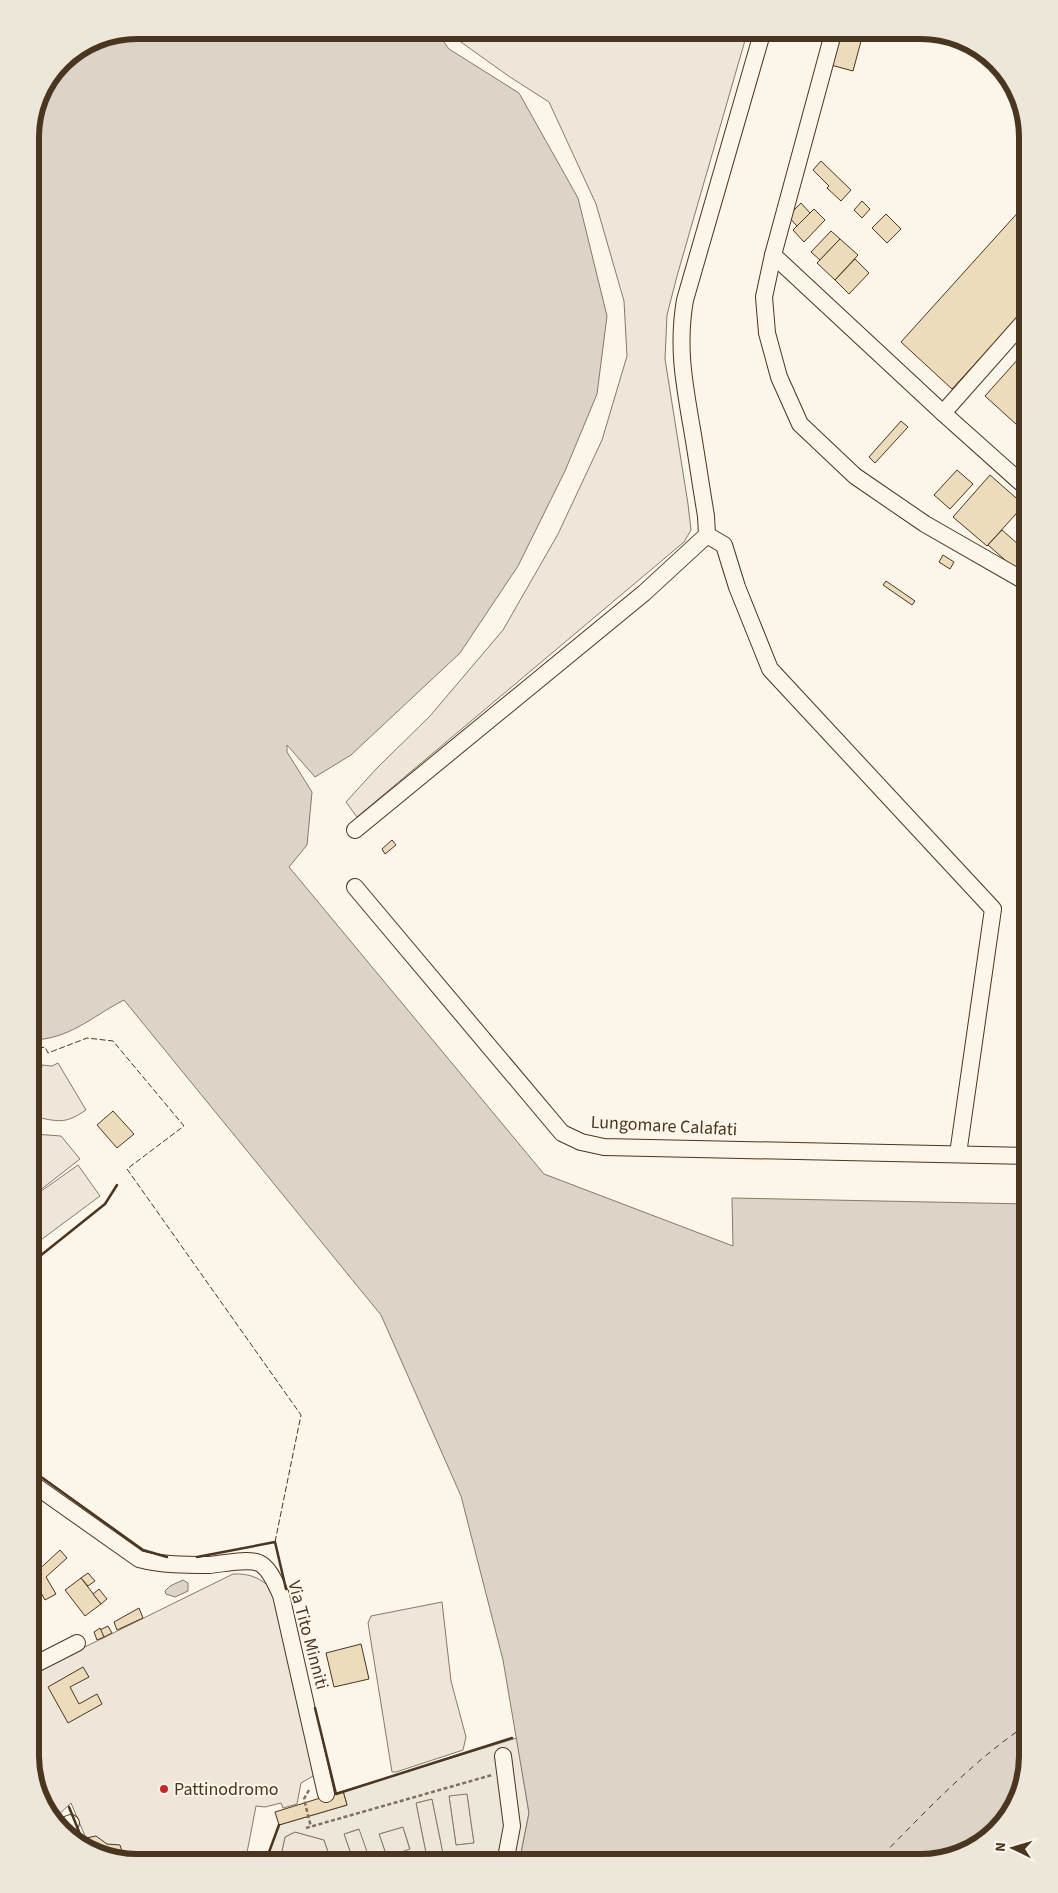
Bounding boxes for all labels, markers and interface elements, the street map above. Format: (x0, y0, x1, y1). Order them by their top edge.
street label: Lungomare Calafati (590, 1110, 738, 1142)
street label: Via Tito Minniti (281, 1578, 335, 1692)
place label: Pattinodromo (174, 1777, 279, 1802)
marker: Pattinodromo (158, 1783, 170, 1795)
north arrow (988, 1823, 1038, 1873)
text: N (991, 1841, 1011, 1852)

